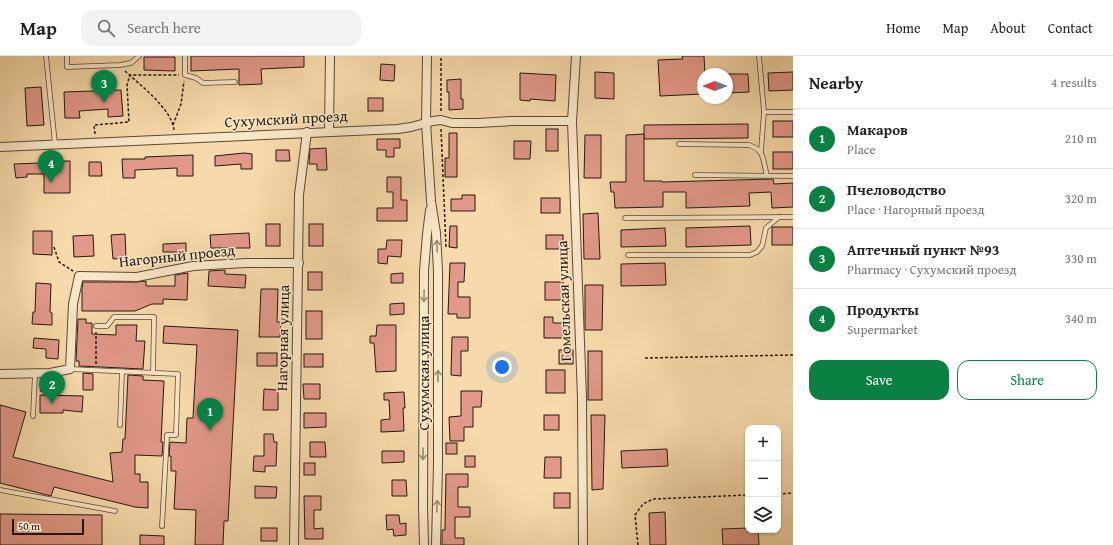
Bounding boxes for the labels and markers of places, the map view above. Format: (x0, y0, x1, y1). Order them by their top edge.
pin: 3 (91, 70, 117, 103)
pin: 4 (38, 150, 64, 183)
pin: 2 (39, 371, 65, 404)
pin: 1 (197, 398, 223, 431)

